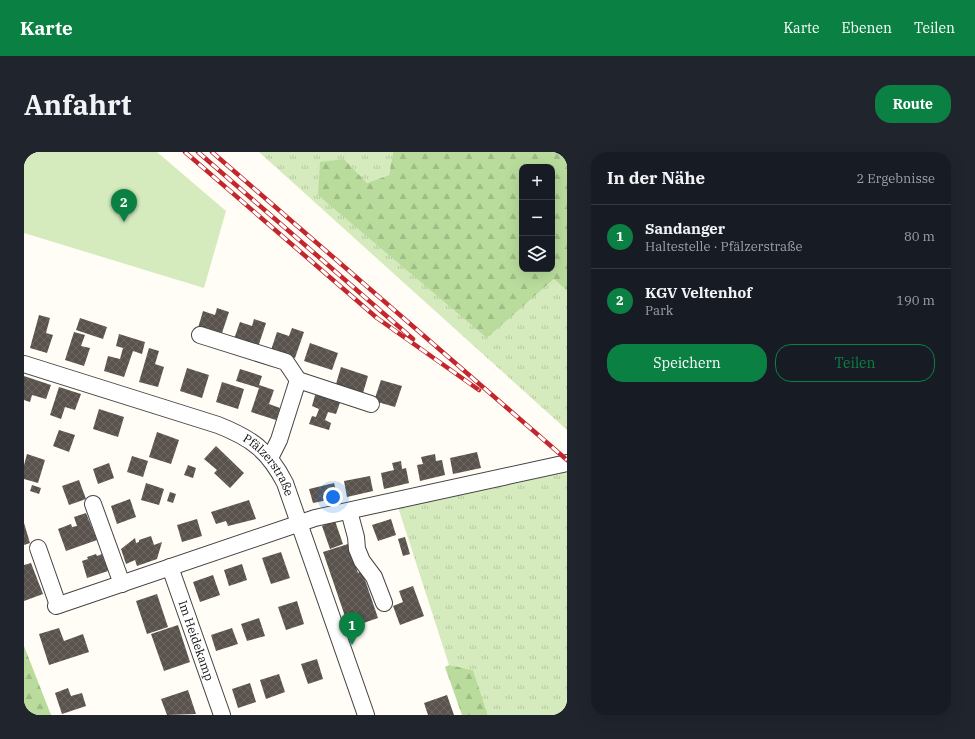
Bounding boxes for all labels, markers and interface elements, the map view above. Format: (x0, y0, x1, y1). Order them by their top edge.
text: Karte (20, 16, 73, 40)
text: Karte (783, 19, 820, 37)
text: Ebenen (842, 19, 892, 37)
text: Teilen (914, 19, 955, 37)
button: Route (875, 85, 951, 123)
text: Anfahrt (24, 86, 132, 123)
map controls (519, 164, 555, 272)
button: + (519, 164, 555, 200)
text: In der Nähe (607, 167, 705, 189)
text: 2 Ergebnisse (856, 170, 935, 187)
pin: 2 (111, 189, 137, 222)
button: − (519, 200, 555, 236)
text: Sandanger (645, 219, 725, 238)
text: 1 (616, 228, 624, 245)
text: 80 m (904, 228, 935, 245)
button: layers (519, 236, 555, 272)
text: Haltestelle · Pfälzerstraße (645, 238, 802, 255)
text: KGV Veltenhof (645, 283, 752, 302)
text: 2 (616, 292, 624, 309)
text: 190 m (896, 292, 935, 309)
text: Park (645, 302, 673, 319)
button: Speichern (607, 344, 767, 382)
button: Teilen (775, 344, 935, 382)
street label: Pfälzerstraße (240, 430, 297, 498)
your location (323, 487, 343, 507)
street label: Im Heidekamp (175, 598, 217, 683)
pin: 1 (339, 612, 365, 645)

